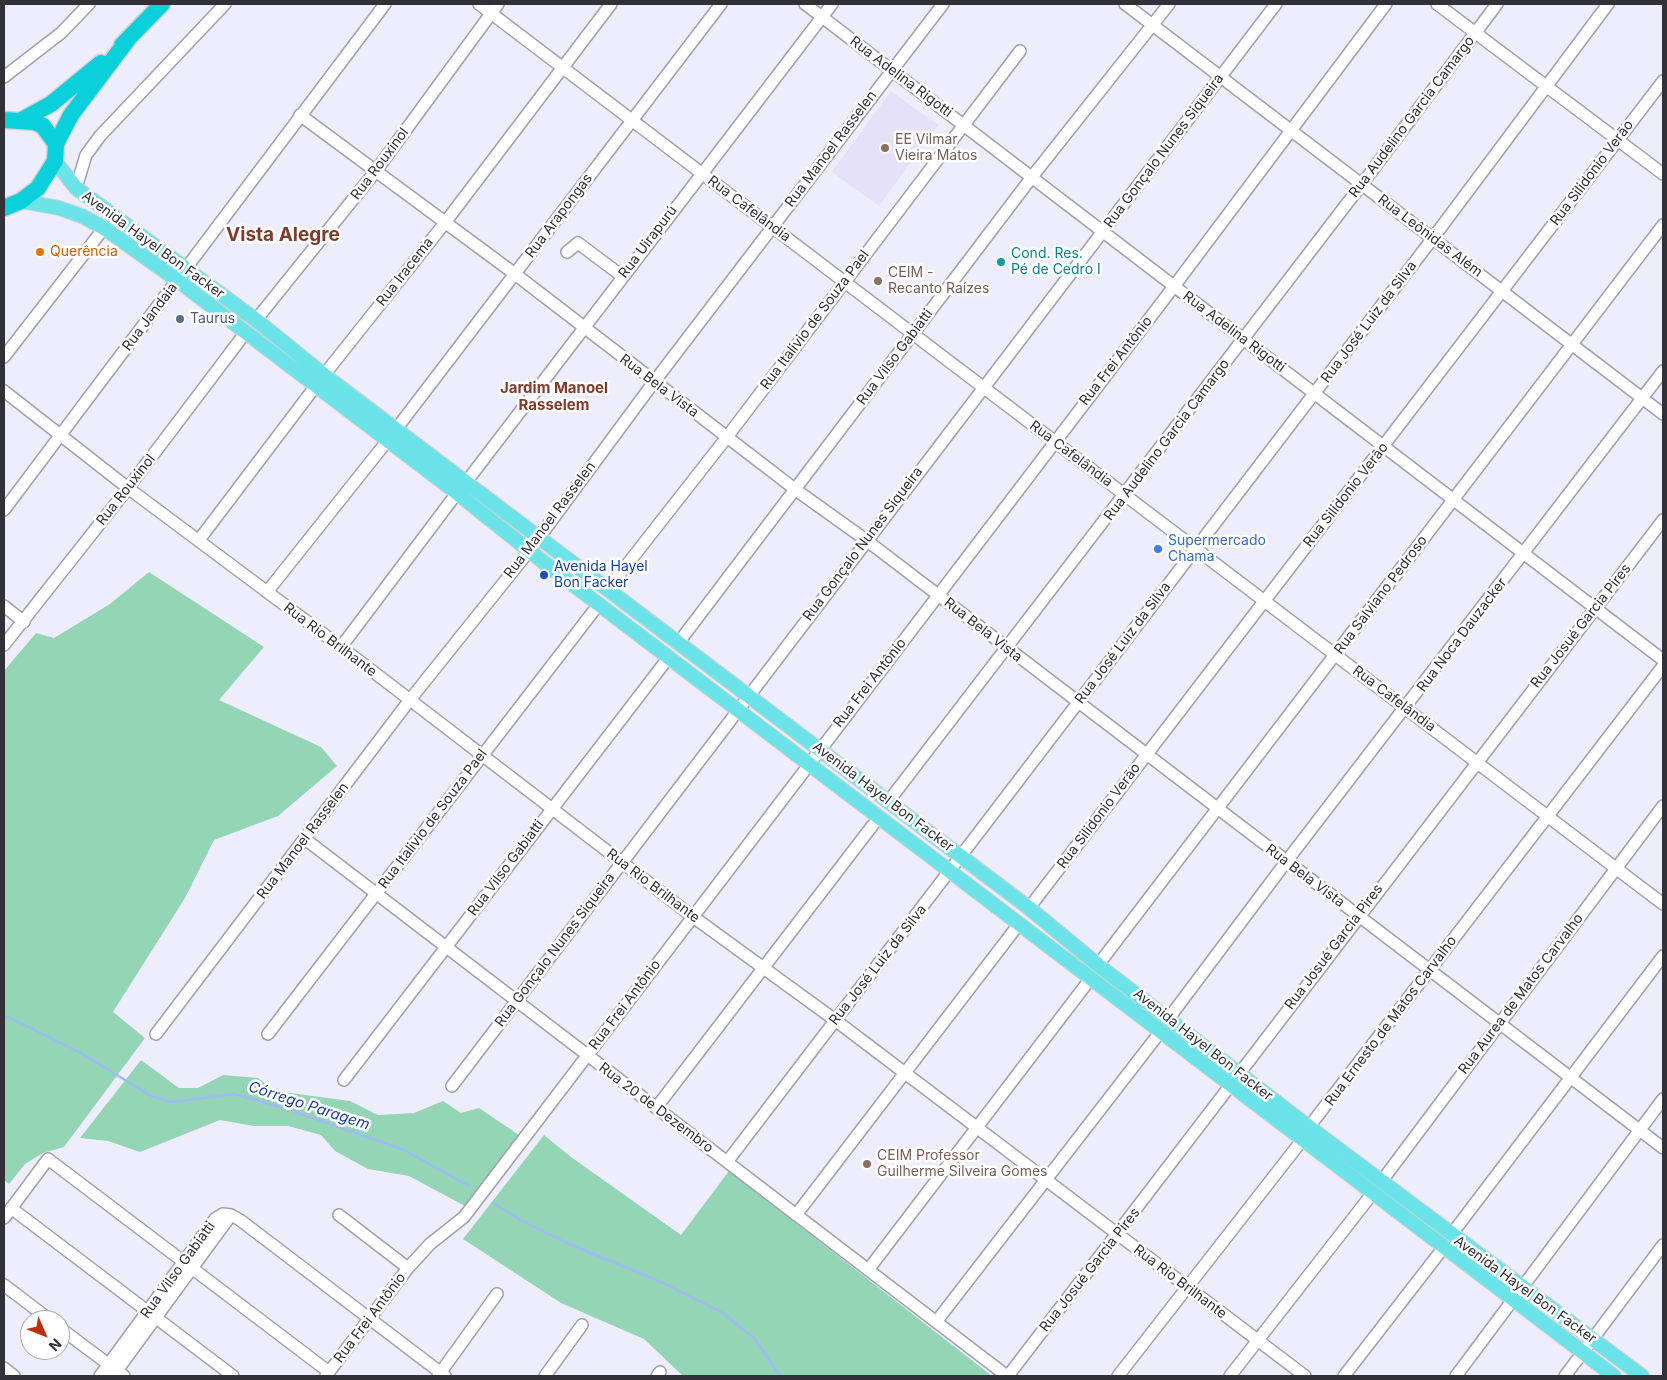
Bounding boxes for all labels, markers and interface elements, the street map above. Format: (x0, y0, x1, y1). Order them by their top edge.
street label: Rua Adelina Rigotti (846, 33, 956, 121)
street label: Rua Audelino Garcia Camargo (1346, 33, 1478, 201)
street label: Rua Gonçalo Nunes Siqueira (1101, 71, 1227, 231)
street label: Rua Manoel Rasselen (782, 88, 880, 210)
street label: Rua Silidonio Verão (1547, 117, 1637, 229)
street label: Rua Rouxinol (348, 125, 412, 203)
place label: EE Vilmar Vieira Matos (895, 132, 977, 164)
marker: EE Vilmar Vieira Matos (879, 142, 891, 154)
street label: Rua Arapongas (522, 171, 596, 261)
street label: Rua Cafelândia (704, 172, 794, 246)
street label: Avenida Hayel Bon Facker (78, 188, 228, 302)
street label: Rua Leônidas Além (1374, 191, 1486, 281)
street label: Rua Uirapurú (615, 202, 681, 282)
district label: Vista Alegre (226, 224, 340, 246)
street label: Rua Iracema (373, 234, 437, 310)
place label: Querência (50, 244, 118, 260)
marker: Querência (34, 246, 46, 258)
place label: Cond. Res. Pé de Cedro I (1011, 246, 1101, 278)
street label: Rua Italivio de Souza Pael (757, 247, 873, 393)
marker: Cond. Res. Pé de Cedro I (995, 256, 1007, 268)
street label: Rua José Luiz da Silva (1318, 258, 1420, 386)
place label: CEIM - Recanto Raízes (888, 265, 989, 298)
marker: CEIM - Recanto Raízes (872, 275, 884, 287)
street label: Rua Jandaia (119, 280, 181, 354)
street label: Rua Adelina Rigotti (1179, 288, 1289, 376)
street label: Rua Vilso Gabiatti (854, 306, 936, 408)
place label: Taurus (190, 311, 235, 327)
marker: Taurus (174, 313, 186, 325)
street label: Rua Frei Antônio (1076, 313, 1156, 409)
street label: Rua Bela Vista (616, 351, 702, 421)
street label: Rua Audelino Garcia Camargo (1101, 356, 1233, 524)
district label: Jardim Manoel Rasselem (500, 379, 608, 414)
street label: Rua Cafelândia (1026, 417, 1116, 491)
street label: Rua Silidonio Verão (1300, 439, 1392, 551)
street label: Rua Rouxinol (93, 451, 159, 529)
street label: Rua Manoel Rasselen (501, 459, 599, 581)
street label: Rua Gonçalo Nunes Siqueira (800, 464, 926, 624)
street label: Rua Salviano Pedroso (1331, 532, 1431, 658)
place label: Supermercado Chama (1168, 533, 1266, 566)
marker: Supermercado Chama (1152, 543, 1164, 555)
place label: Avenida Hayel Bon Facker (554, 559, 648, 592)
street label: Rua Josué Garcia Pires (1527, 561, 1635, 691)
marker: Avenida Hayel Bon Facker (538, 569, 550, 581)
street label: Rua Noca Dauzacker (1414, 575, 1510, 695)
street label: Rua José Luiz da Silva (1072, 579, 1174, 707)
street label: Rua Bela Vista (941, 594, 1025, 666)
street label: Rua Rio Brilhante (280, 600, 380, 680)
street label: Rua Frei Antônio (830, 635, 910, 731)
street label: Rua Cafelândia (1349, 662, 1439, 736)
street label: Avenida Hayel Bon Facker (809, 739, 957, 855)
street label: Rua Italivio de Souza Pael (375, 746, 491, 892)
street label: Rua Silidonio Verão (1054, 760, 1144, 872)
street label: Rua Manoel Rasselen (254, 780, 352, 902)
street label: Rua Vilso Gabiatti (465, 817, 547, 919)
street label: Rua Bela Vista (1262, 841, 1348, 911)
street label: Rua Rio Brilhante (603, 846, 703, 926)
street label: Rua Gonçalo Nunes Siqueira (492, 870, 618, 1030)
street label: Rua Josué Garcia Pires (1281, 881, 1387, 1013)
street label: Rua José Luiz da Silva (826, 901, 930, 1029)
street label: Rua Aurea de Matos Carvalho (1455, 910, 1587, 1078)
street label: Rua Ernesto de Matos Carvalho (1322, 933, 1460, 1109)
street label: Rua Frei Antônio (586, 957, 664, 1053)
street label: Avenida Hayel Bon Facker (1130, 985, 1276, 1105)
street label: Rua 20 de Dezembro (595, 1059, 717, 1157)
water label: Córrego Paragem (246, 1078, 372, 1134)
place label: CEIM Professor Guilherme Silveira Gomes (877, 1148, 1048, 1180)
marker: CEIM Professor Guilherme Silveira Gomes (861, 1158, 873, 1170)
street label: Rua Josué Garcia Pires (1036, 1205, 1144, 1335)
street label: Rua Vilso Gabiatti (137, 1218, 219, 1322)
street label: Avenida Hayel Bon Facker (1450, 1233, 1600, 1347)
street label: Rua Rio Brilhante (1130, 1242, 1230, 1322)
street label: Rua Frei Antônio (331, 1270, 409, 1366)
north arrow (20, 1310, 70, 1360)
text: N (46, 1335, 65, 1355)

